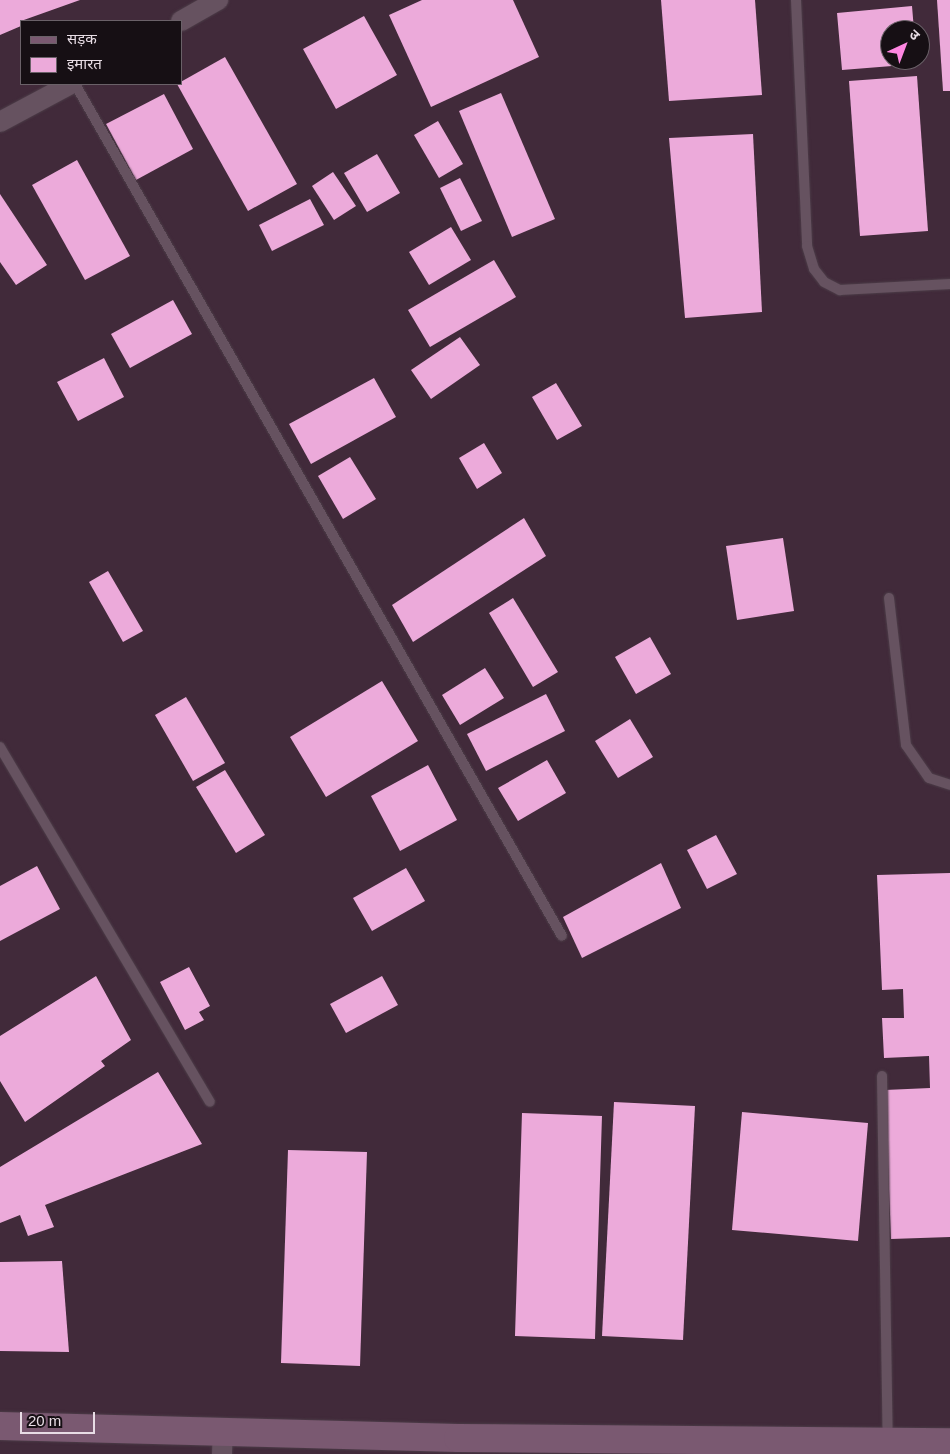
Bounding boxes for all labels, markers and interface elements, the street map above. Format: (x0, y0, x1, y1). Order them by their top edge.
legend (20, 20, 182, 85)
north arrow (880, 20, 930, 70)
text: उ (906, 26, 923, 43)
text: सड़क (67, 30, 97, 47)
text: इमारत (67, 55, 102, 72)
scale bar (22, 1402, 98, 1434)
text: 20 m (28, 1412, 61, 1429)

